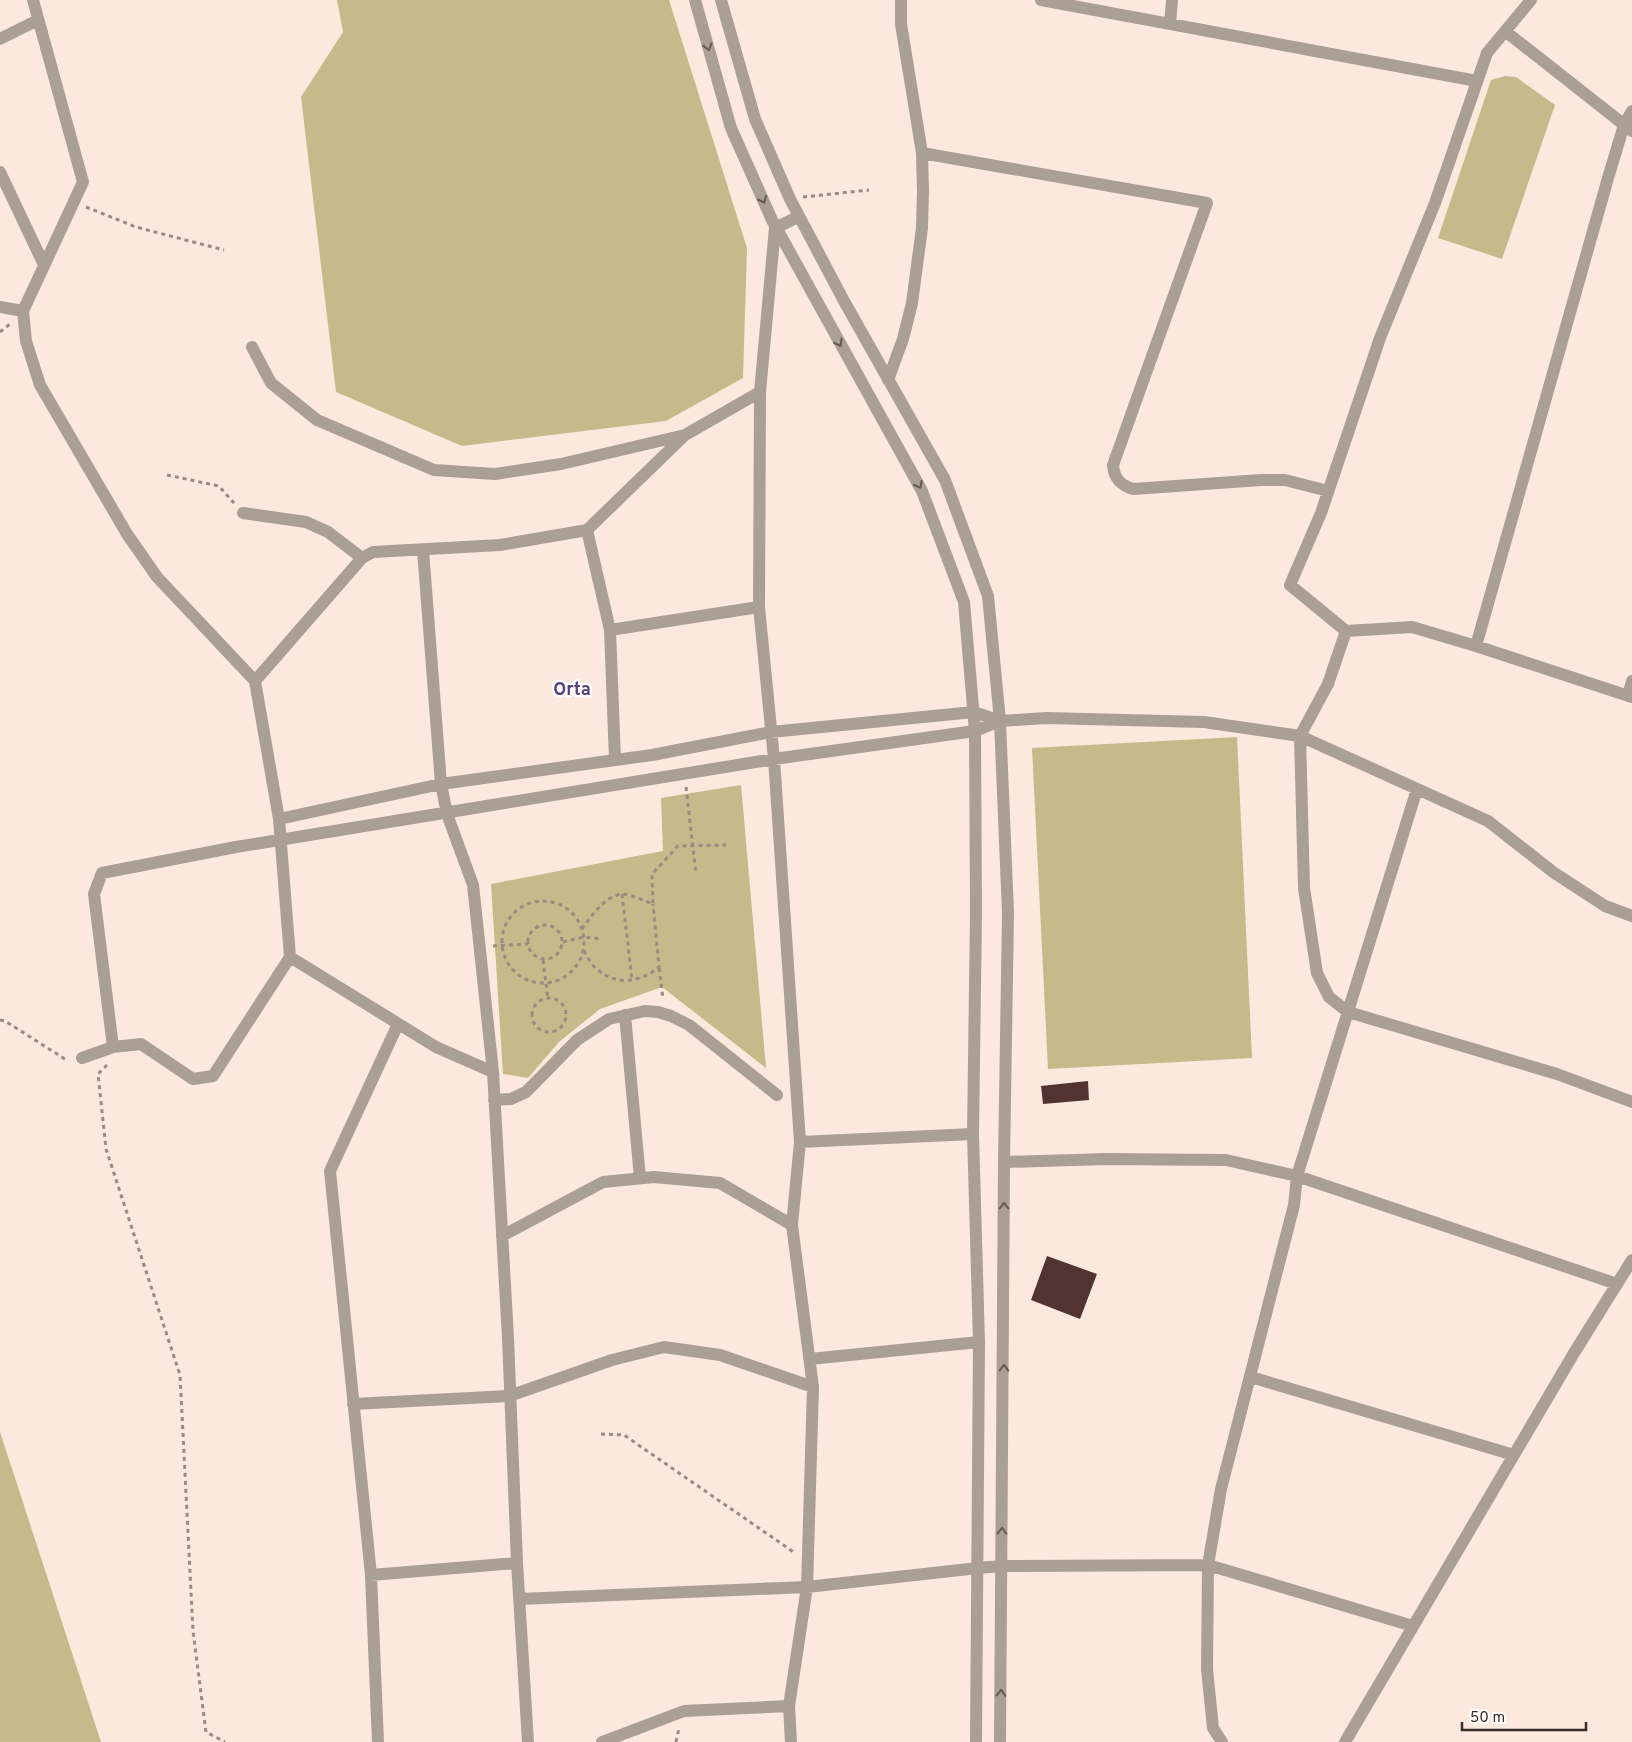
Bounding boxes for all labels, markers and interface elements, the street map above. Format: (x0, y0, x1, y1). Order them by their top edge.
one-way arrow (703, 42, 713, 50)
one-way arrow (756, 195, 767, 204)
one-way arrow (833, 338, 843, 347)
one-way arrow (912, 479, 922, 488)
district label: Orta (553, 679, 591, 702)
one-way arrow (999, 1202, 1009, 1210)
one-way arrow (999, 1364, 1009, 1372)
one-way arrow (997, 1527, 1007, 1534)
one-way arrow (996, 1689, 1006, 1697)
scale bar (1462, 1700, 1586, 1732)
text: 50 m (1470, 1709, 1505, 1728)

